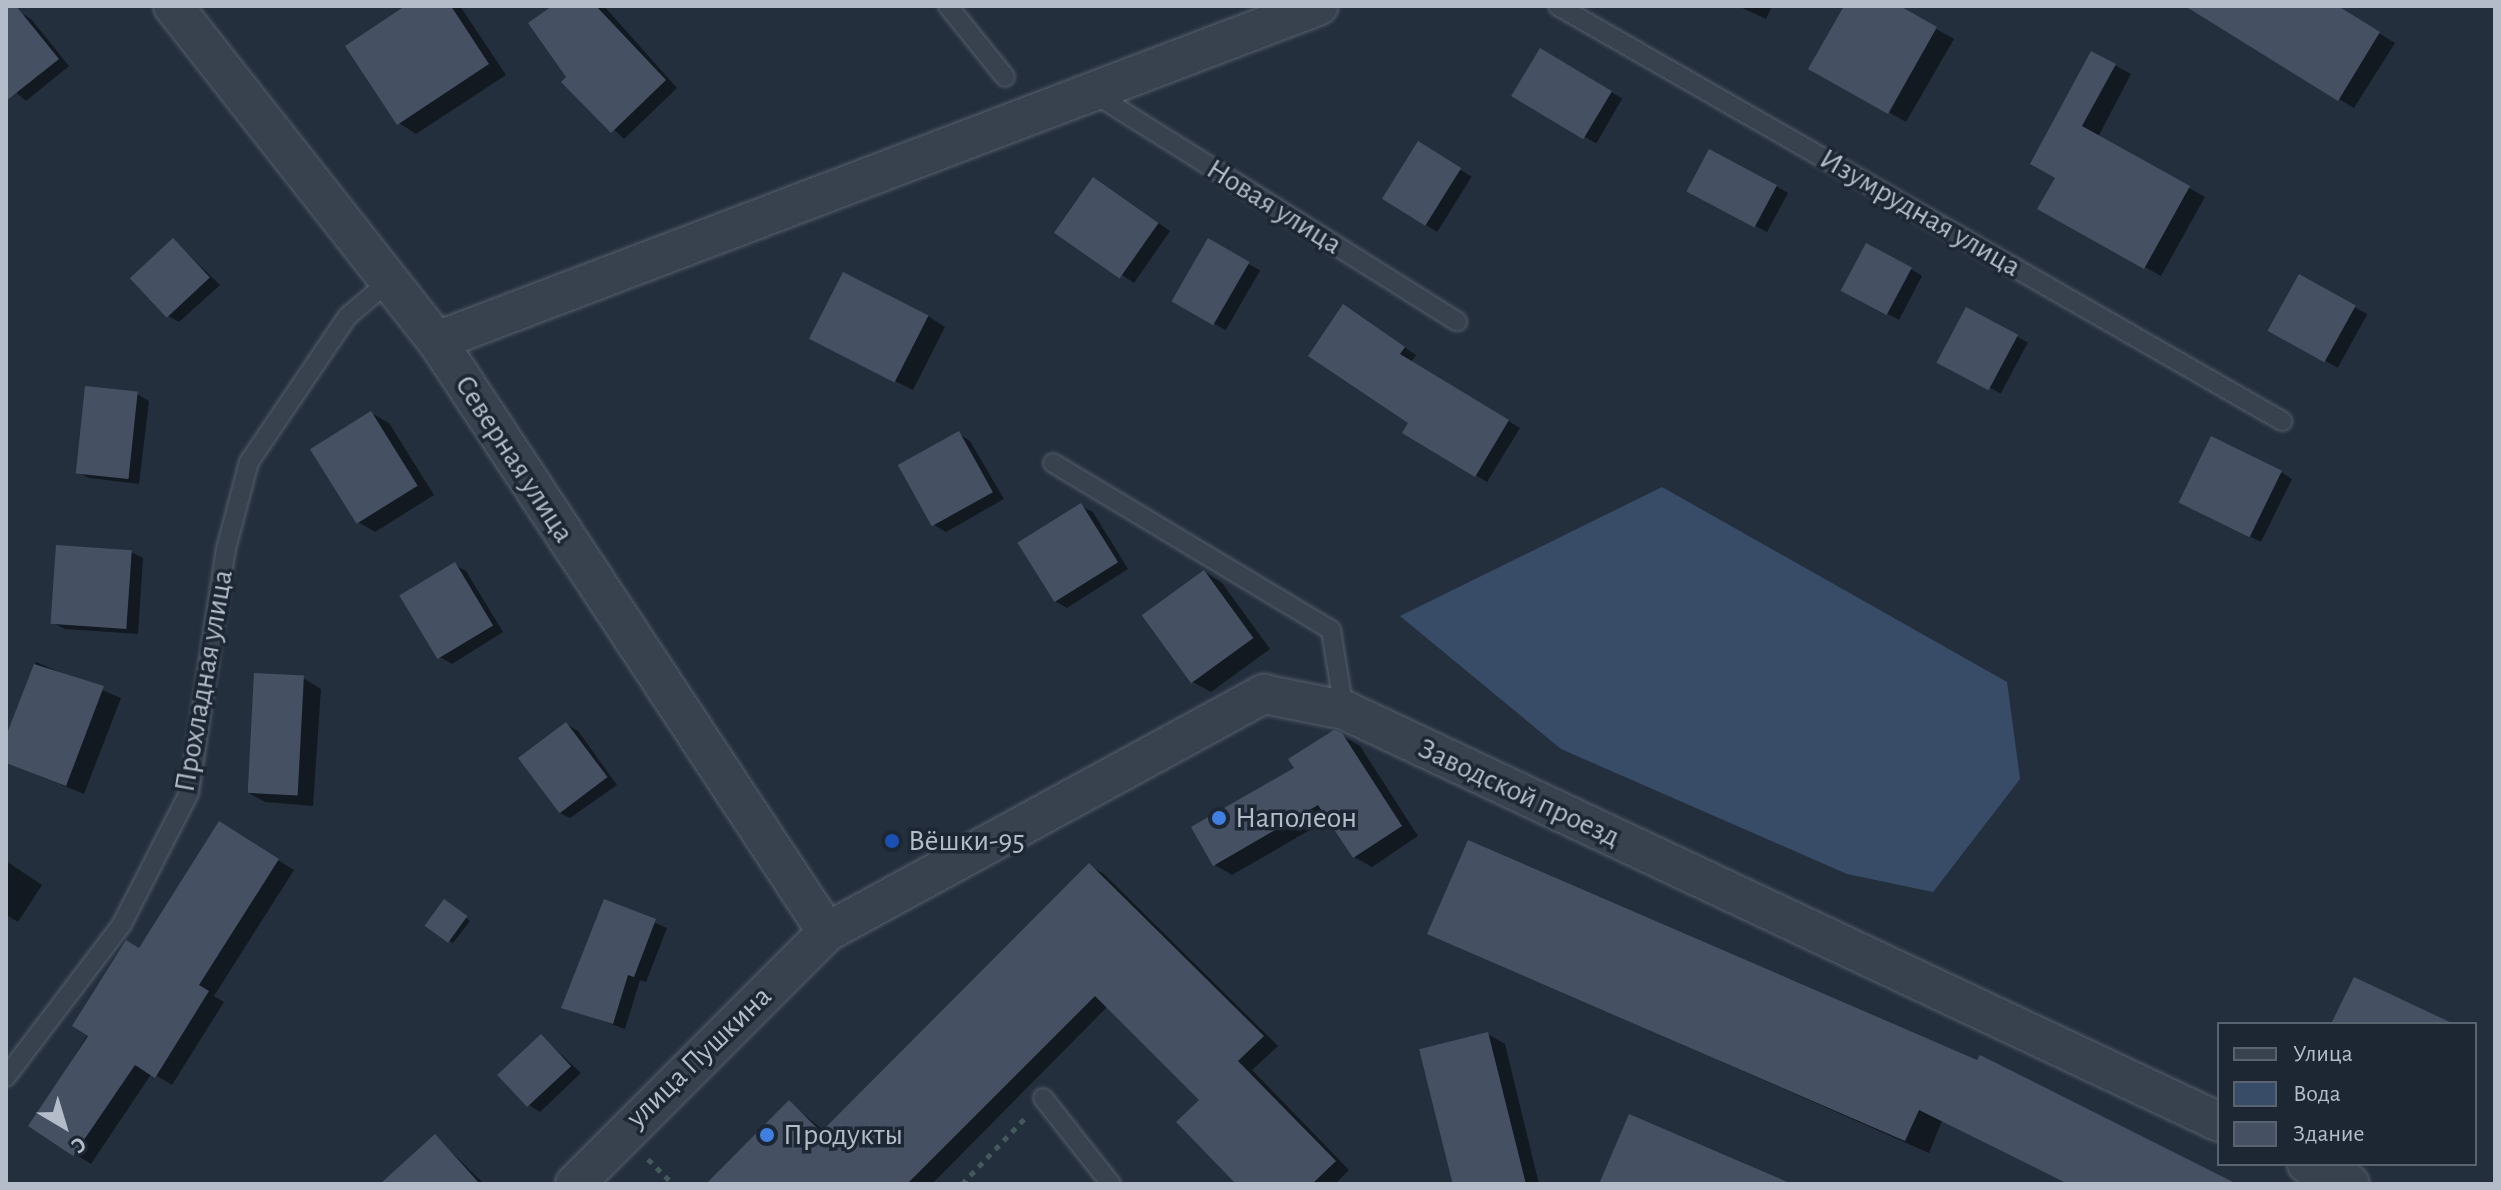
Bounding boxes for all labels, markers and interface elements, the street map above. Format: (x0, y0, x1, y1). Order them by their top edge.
street label: Изумрудная улица (1813, 141, 2027, 285)
street label: Новая улица (1200, 151, 1348, 263)
street label: Северная улица (446, 368, 582, 550)
street label: Прохладная улица (167, 567, 241, 795)
street label: Заводской проезд (1412, 731, 1626, 855)
place label: Наполеон (1235, 800, 1357, 836)
marker: Наполеон (1210, 809, 1228, 827)
place label: Вёшки-95 (908, 823, 1025, 859)
marker: Вёшки-95 (883, 832, 901, 850)
street label: улица Пушкина (619, 979, 779, 1135)
legend (2217, 1022, 2477, 1166)
text: Улица (2293, 1042, 2353, 1066)
text: Вода (2293, 1082, 2341, 1106)
north arrow (24, 1086, 104, 1166)
place label: Продукты (783, 1117, 903, 1153)
text: Здание (2293, 1122, 2364, 1146)
marker: Продукты (758, 1126, 776, 1144)
text: С (67, 1132, 90, 1157)

